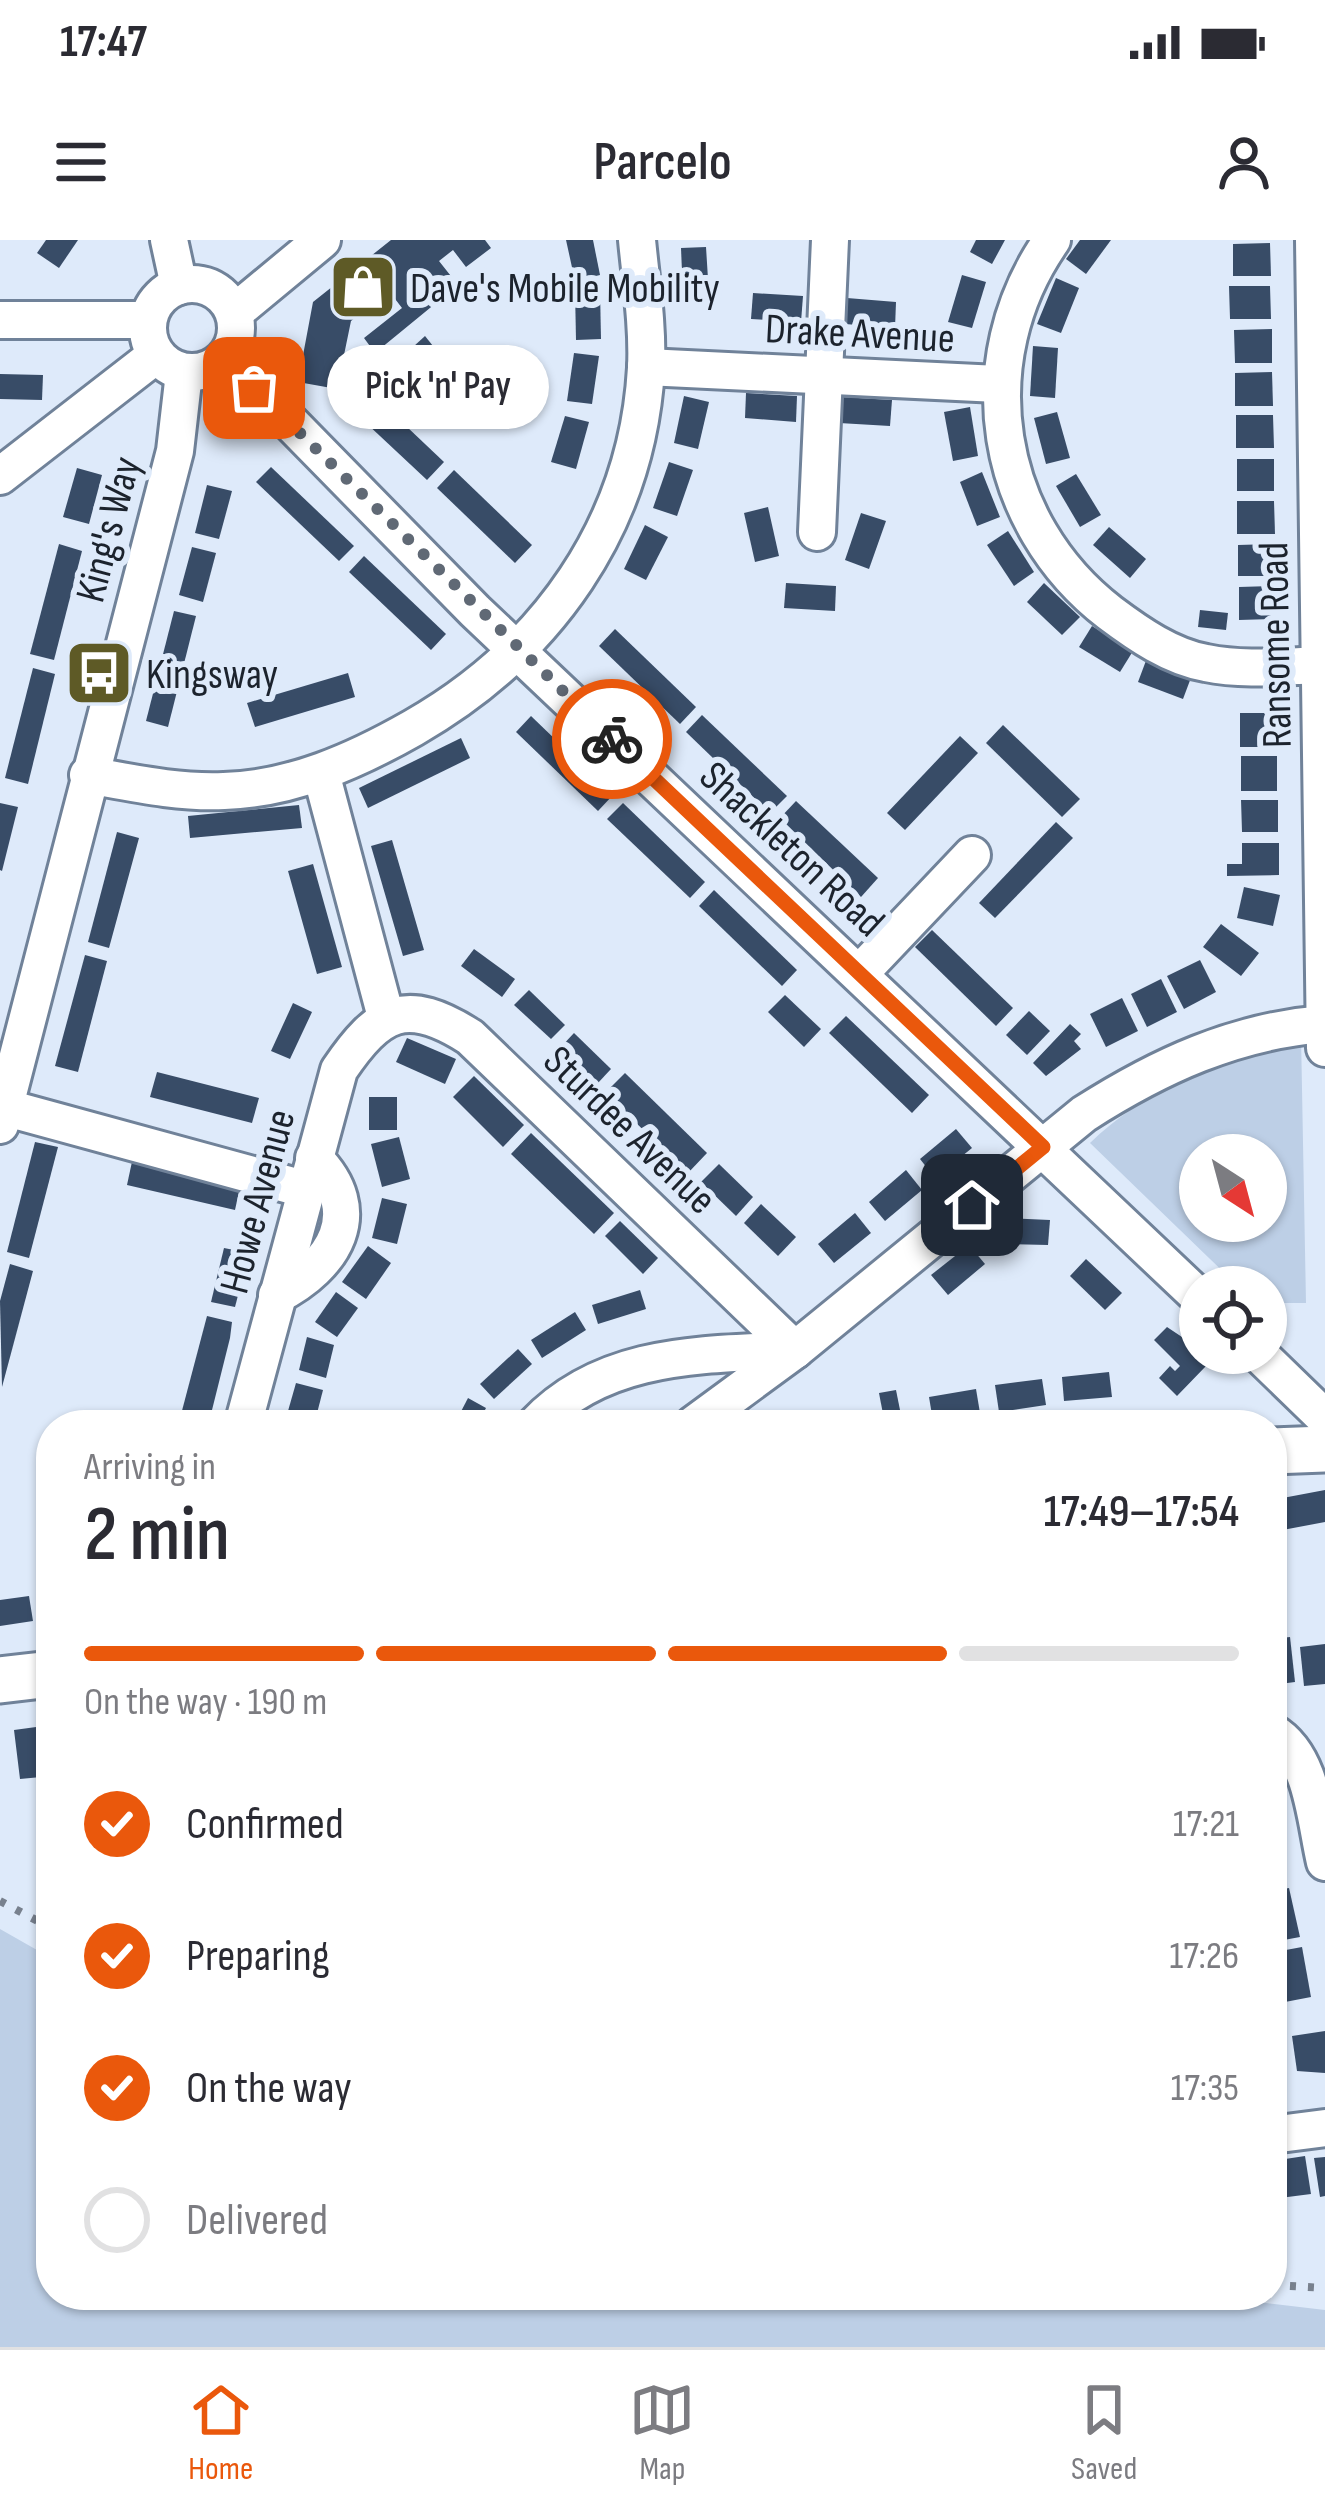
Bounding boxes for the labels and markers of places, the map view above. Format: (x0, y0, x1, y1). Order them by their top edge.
shop icon: Dave's Mobile Mobility (328, 252, 398, 322)
place label: Dave's Mobile Mobility (410, 264, 720, 315)
pin (203, 337, 305, 439)
callout: Pick 'n' Pay (326, 346, 548, 430)
bus stop icon: Kingsway (64, 638, 134, 708)
place label: Kingsway (146, 650, 278, 701)
pin (921, 1154, 1023, 1256)

